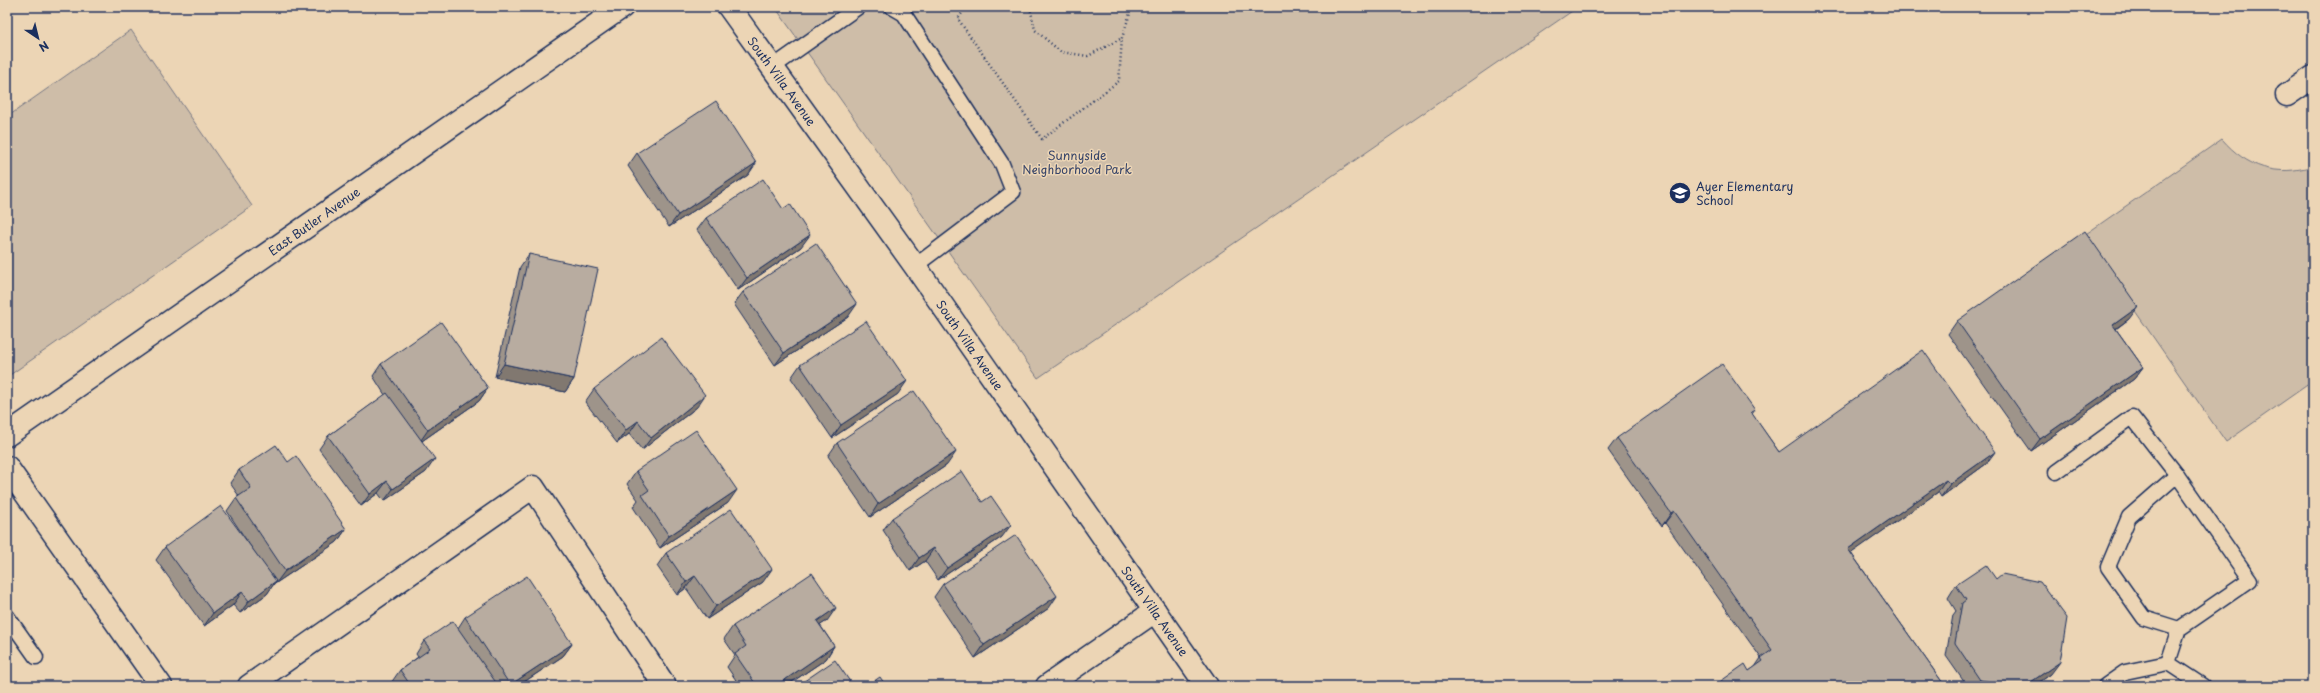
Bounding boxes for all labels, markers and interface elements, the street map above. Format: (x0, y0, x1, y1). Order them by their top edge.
north arrow (18, 18, 58, 58)
street label: South Villa Avenue (743, 33, 821, 130)
text: N (35, 37, 52, 56)
park label: Sunnyside Neighborhood Park (1022, 146, 1132, 178)
place label: Ayer Elementary School (1696, 177, 1793, 209)
school or university icon: Ayer Elementary School (1667, 180, 1693, 206)
street label: East Butler Avenue (264, 182, 364, 259)
street label: South Villa Avenue (932, 296, 1008, 394)
street label: South Villa Avenue (1117, 562, 1193, 660)

